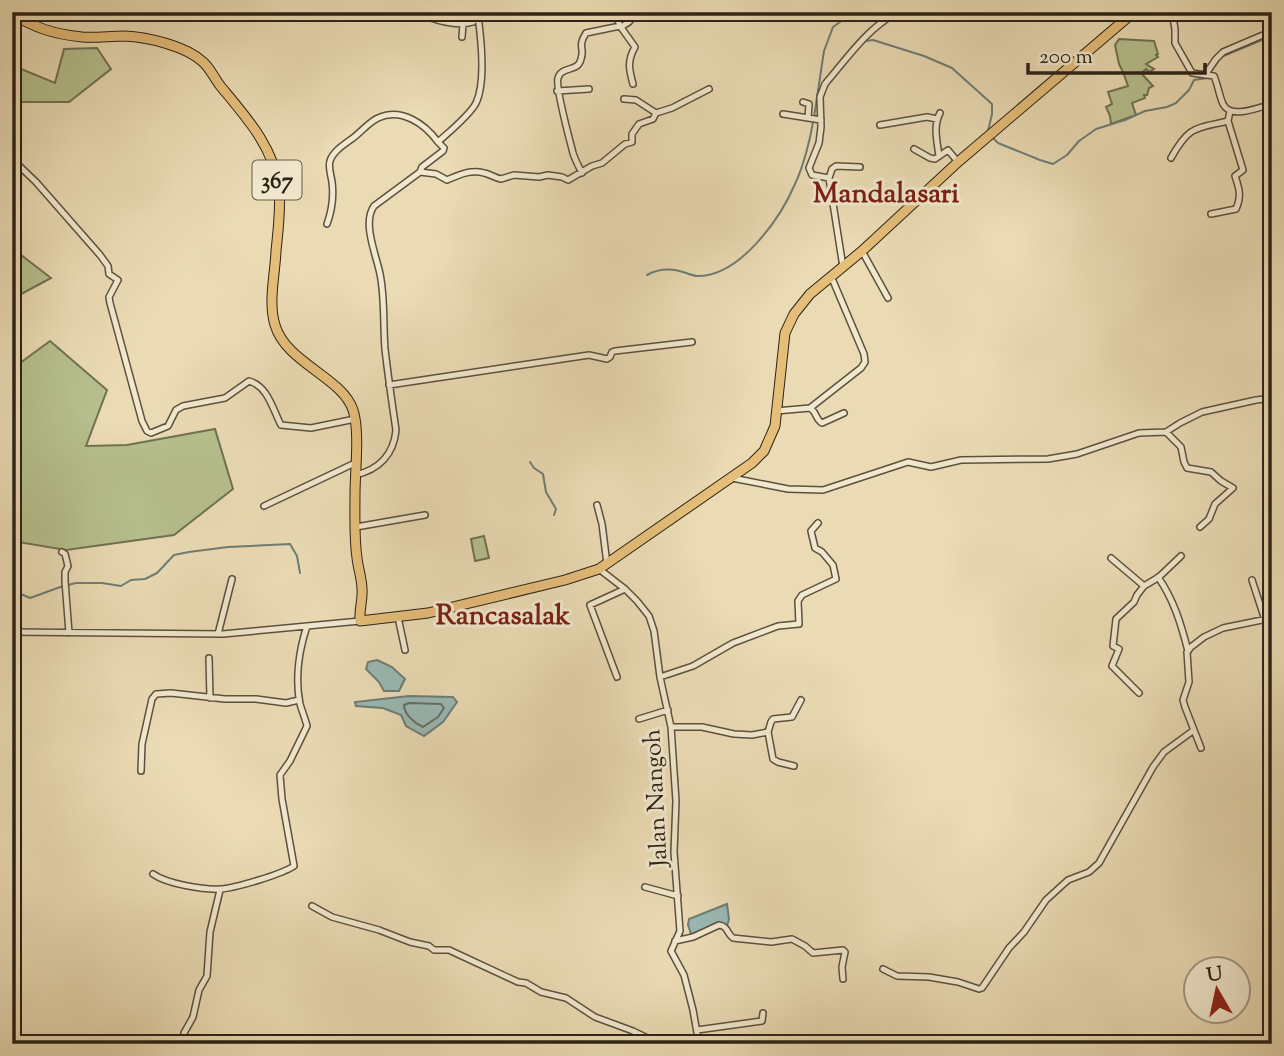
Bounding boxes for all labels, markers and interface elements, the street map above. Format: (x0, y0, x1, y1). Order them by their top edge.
scale bar (1028, 32, 1205, 76)
text: 200 m (1039, 43, 1093, 73)
road number: 367 (252, 160, 302, 200)
district label: Mandalasari (813, 175, 959, 215)
district label: Rancasalak (436, 597, 571, 637)
street label: Jalan Nangoh (636, 728, 678, 870)
north arrow (1182, 954, 1252, 1024)
text: U (1205, 961, 1225, 990)

